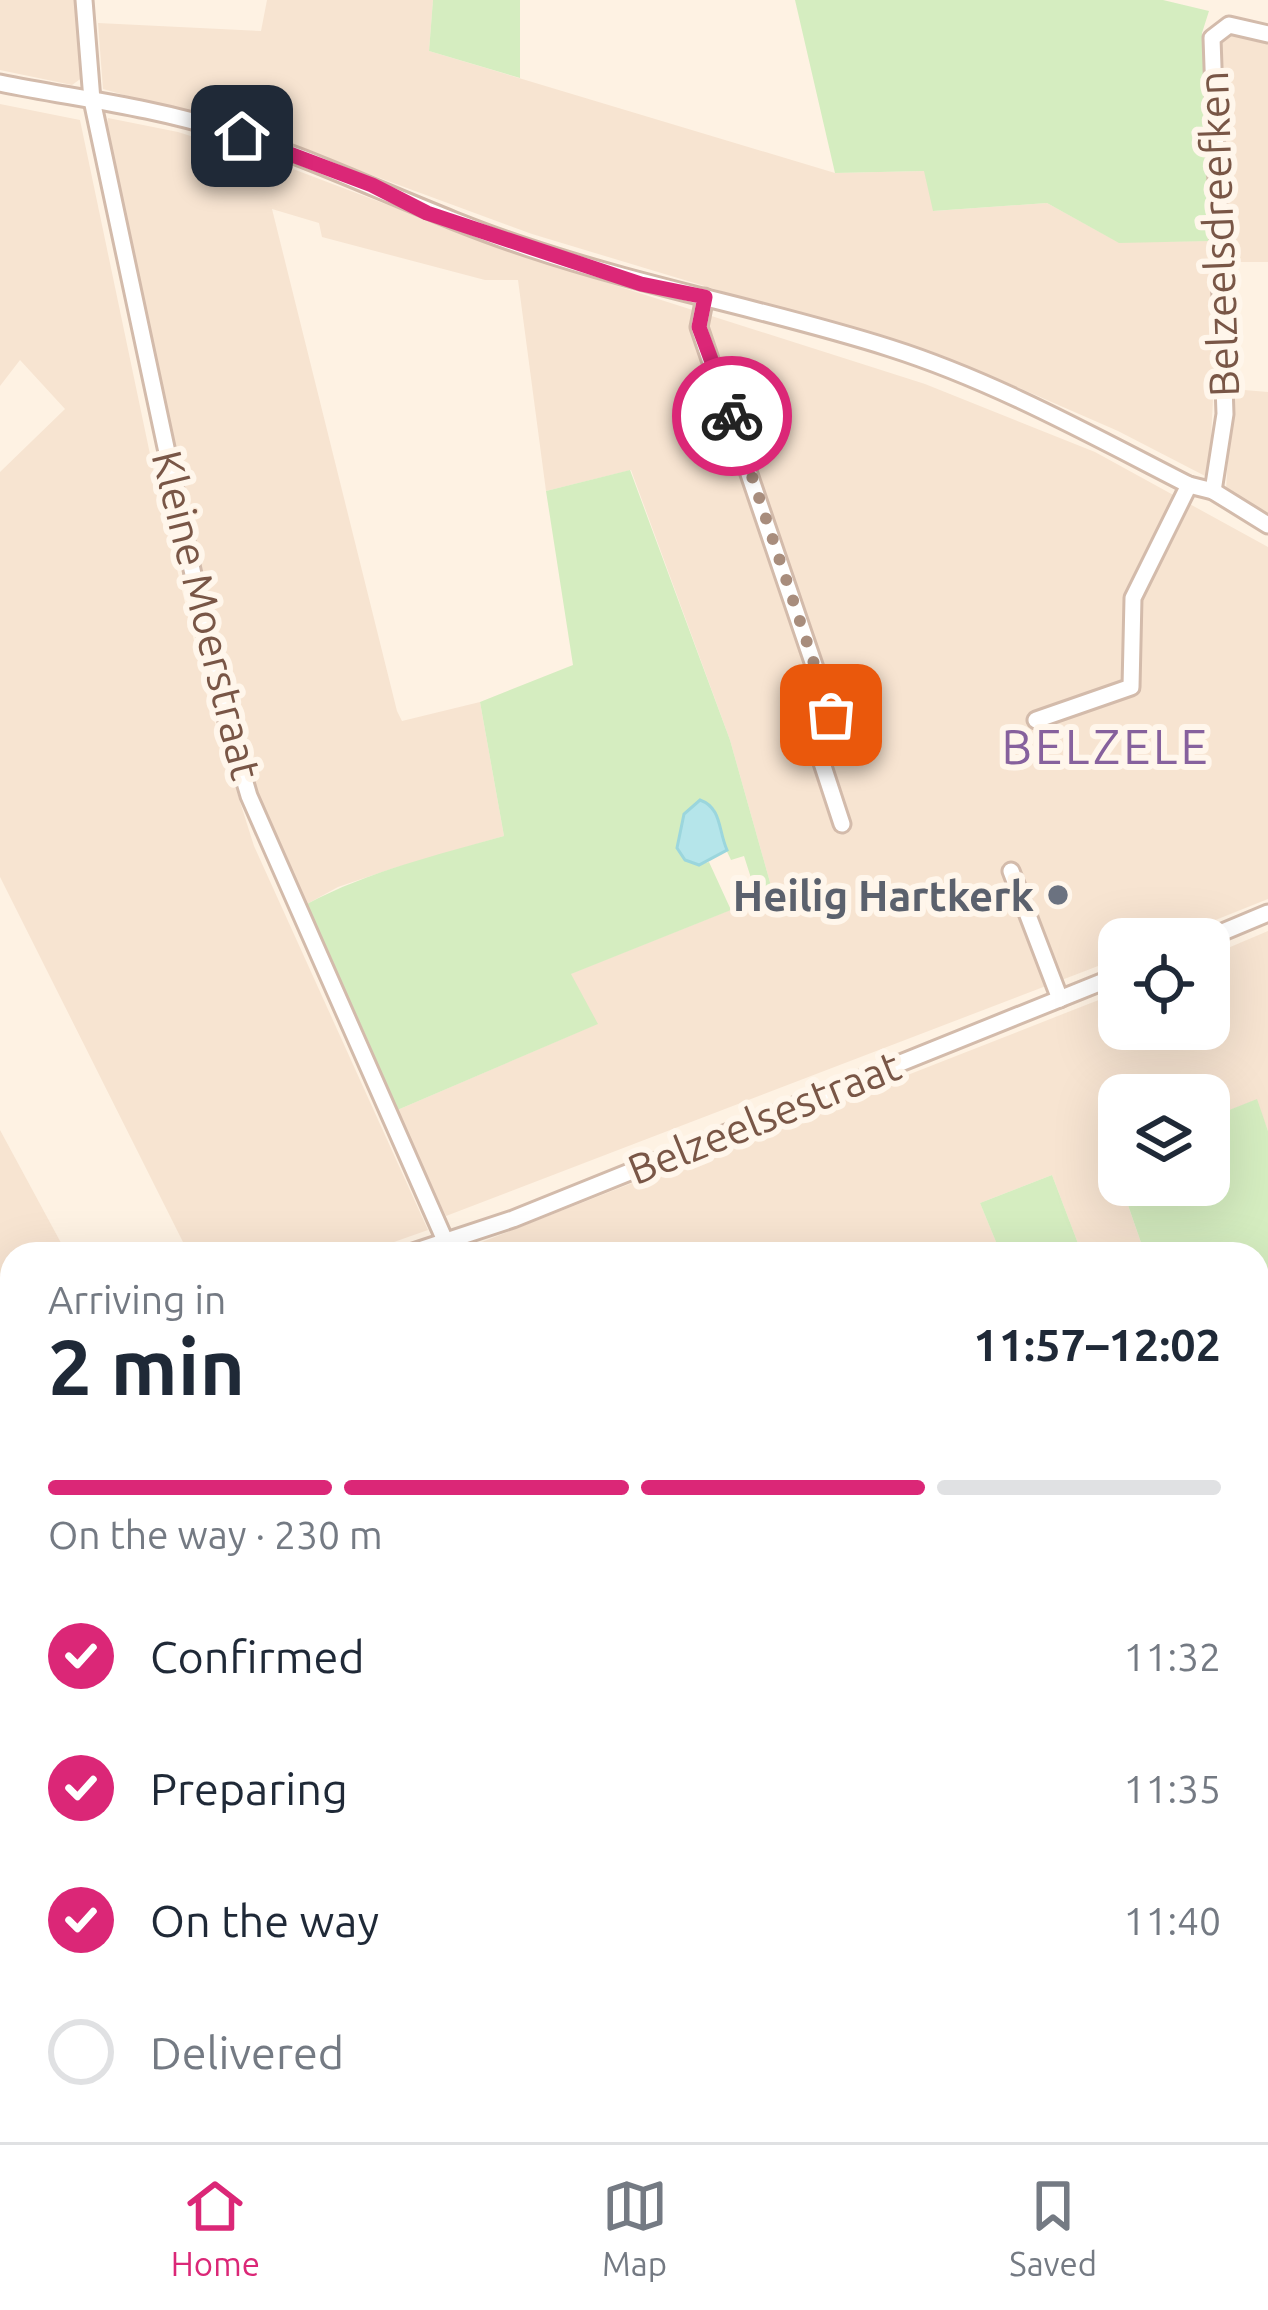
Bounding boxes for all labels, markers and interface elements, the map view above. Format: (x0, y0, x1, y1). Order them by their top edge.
street label: Belzeelsdreefken (1189, 70, 1247, 398)
pin (191, 85, 293, 187)
icon: home (209, 103, 275, 169)
courier (672, 356, 792, 476)
icon: bike (699, 383, 765, 449)
street label: Kleine Moerstraat (143, 446, 271, 784)
pin (780, 664, 882, 766)
icon: bag (798, 682, 864, 748)
district label: BELZELE (1002, 719, 1210, 773)
place label: Heilig Hartkerk (733, 872, 1034, 919)
marker: Heilig Hartkerk (1045, 882, 1071, 908)
map controls (1098, 918, 1230, 1206)
button: locate (1098, 918, 1230, 1050)
street label: Belzeelsestraat (621, 1041, 907, 1193)
button: layers (1098, 1074, 1230, 1206)
text: Arriving in (48, 1278, 226, 1321)
text: 11:57–12:02 (973, 1319, 1221, 1370)
text: 2 min (48, 1322, 245, 1410)
text: On the way · 230 m (48, 1513, 383, 1556)
icon: check (48, 1623, 114, 1689)
text: Confirmed (150, 1631, 365, 1682)
text: 11:32 (1123, 1635, 1221, 1678)
icon: check (48, 1755, 114, 1821)
text: Preparing (150, 1763, 348, 1814)
text: 11:35 (1123, 1767, 1221, 1810)
icon: check (48, 1887, 114, 1953)
text: On the way (150, 1895, 379, 1946)
text: 11:40 (1123, 1899, 1221, 1942)
text: Delivered (150, 2027, 344, 2078)
tab: Home (171, 2173, 260, 2282)
tab: Map (602, 2173, 668, 2282)
tab: Saved (1009, 2173, 1097, 2282)

